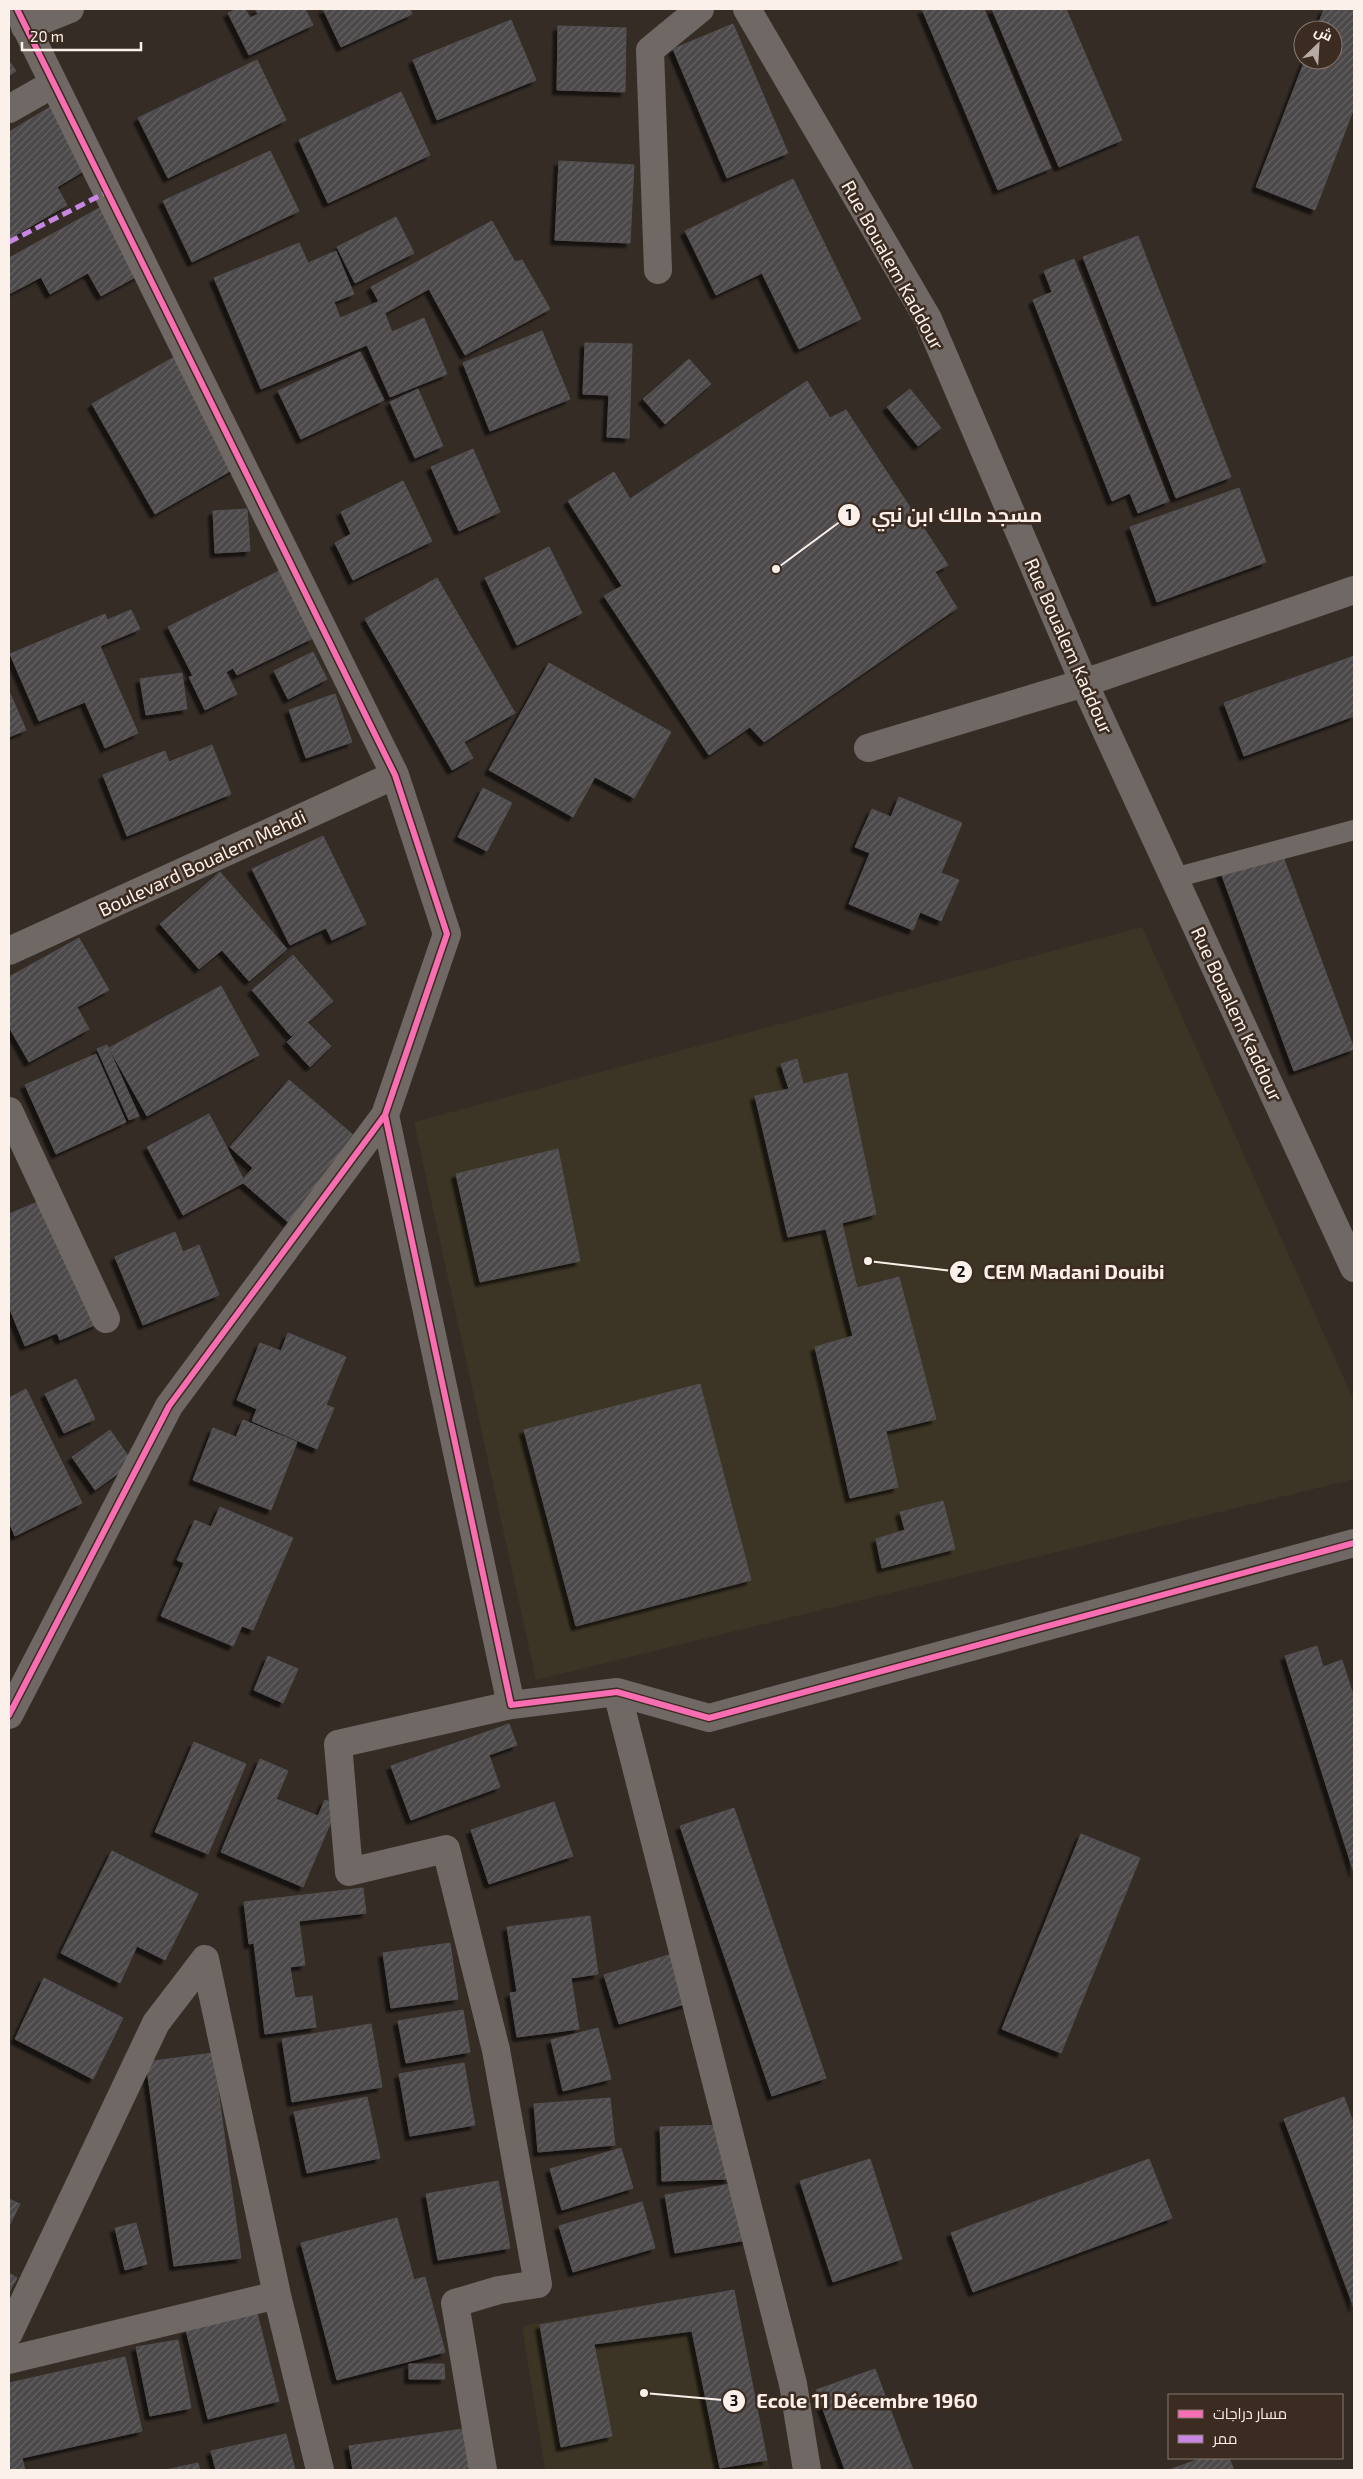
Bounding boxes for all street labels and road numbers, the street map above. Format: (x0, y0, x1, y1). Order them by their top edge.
street label: Rue Boualem Kaddour (837, 176, 950, 354)
street label: Rue Boualem Kaddour (1020, 554, 1119, 738)
street label: Boulevard Boualem Mehdi (94, 804, 309, 921)
street label: Rue Boualem Kaddour (1187, 923, 1288, 1105)

